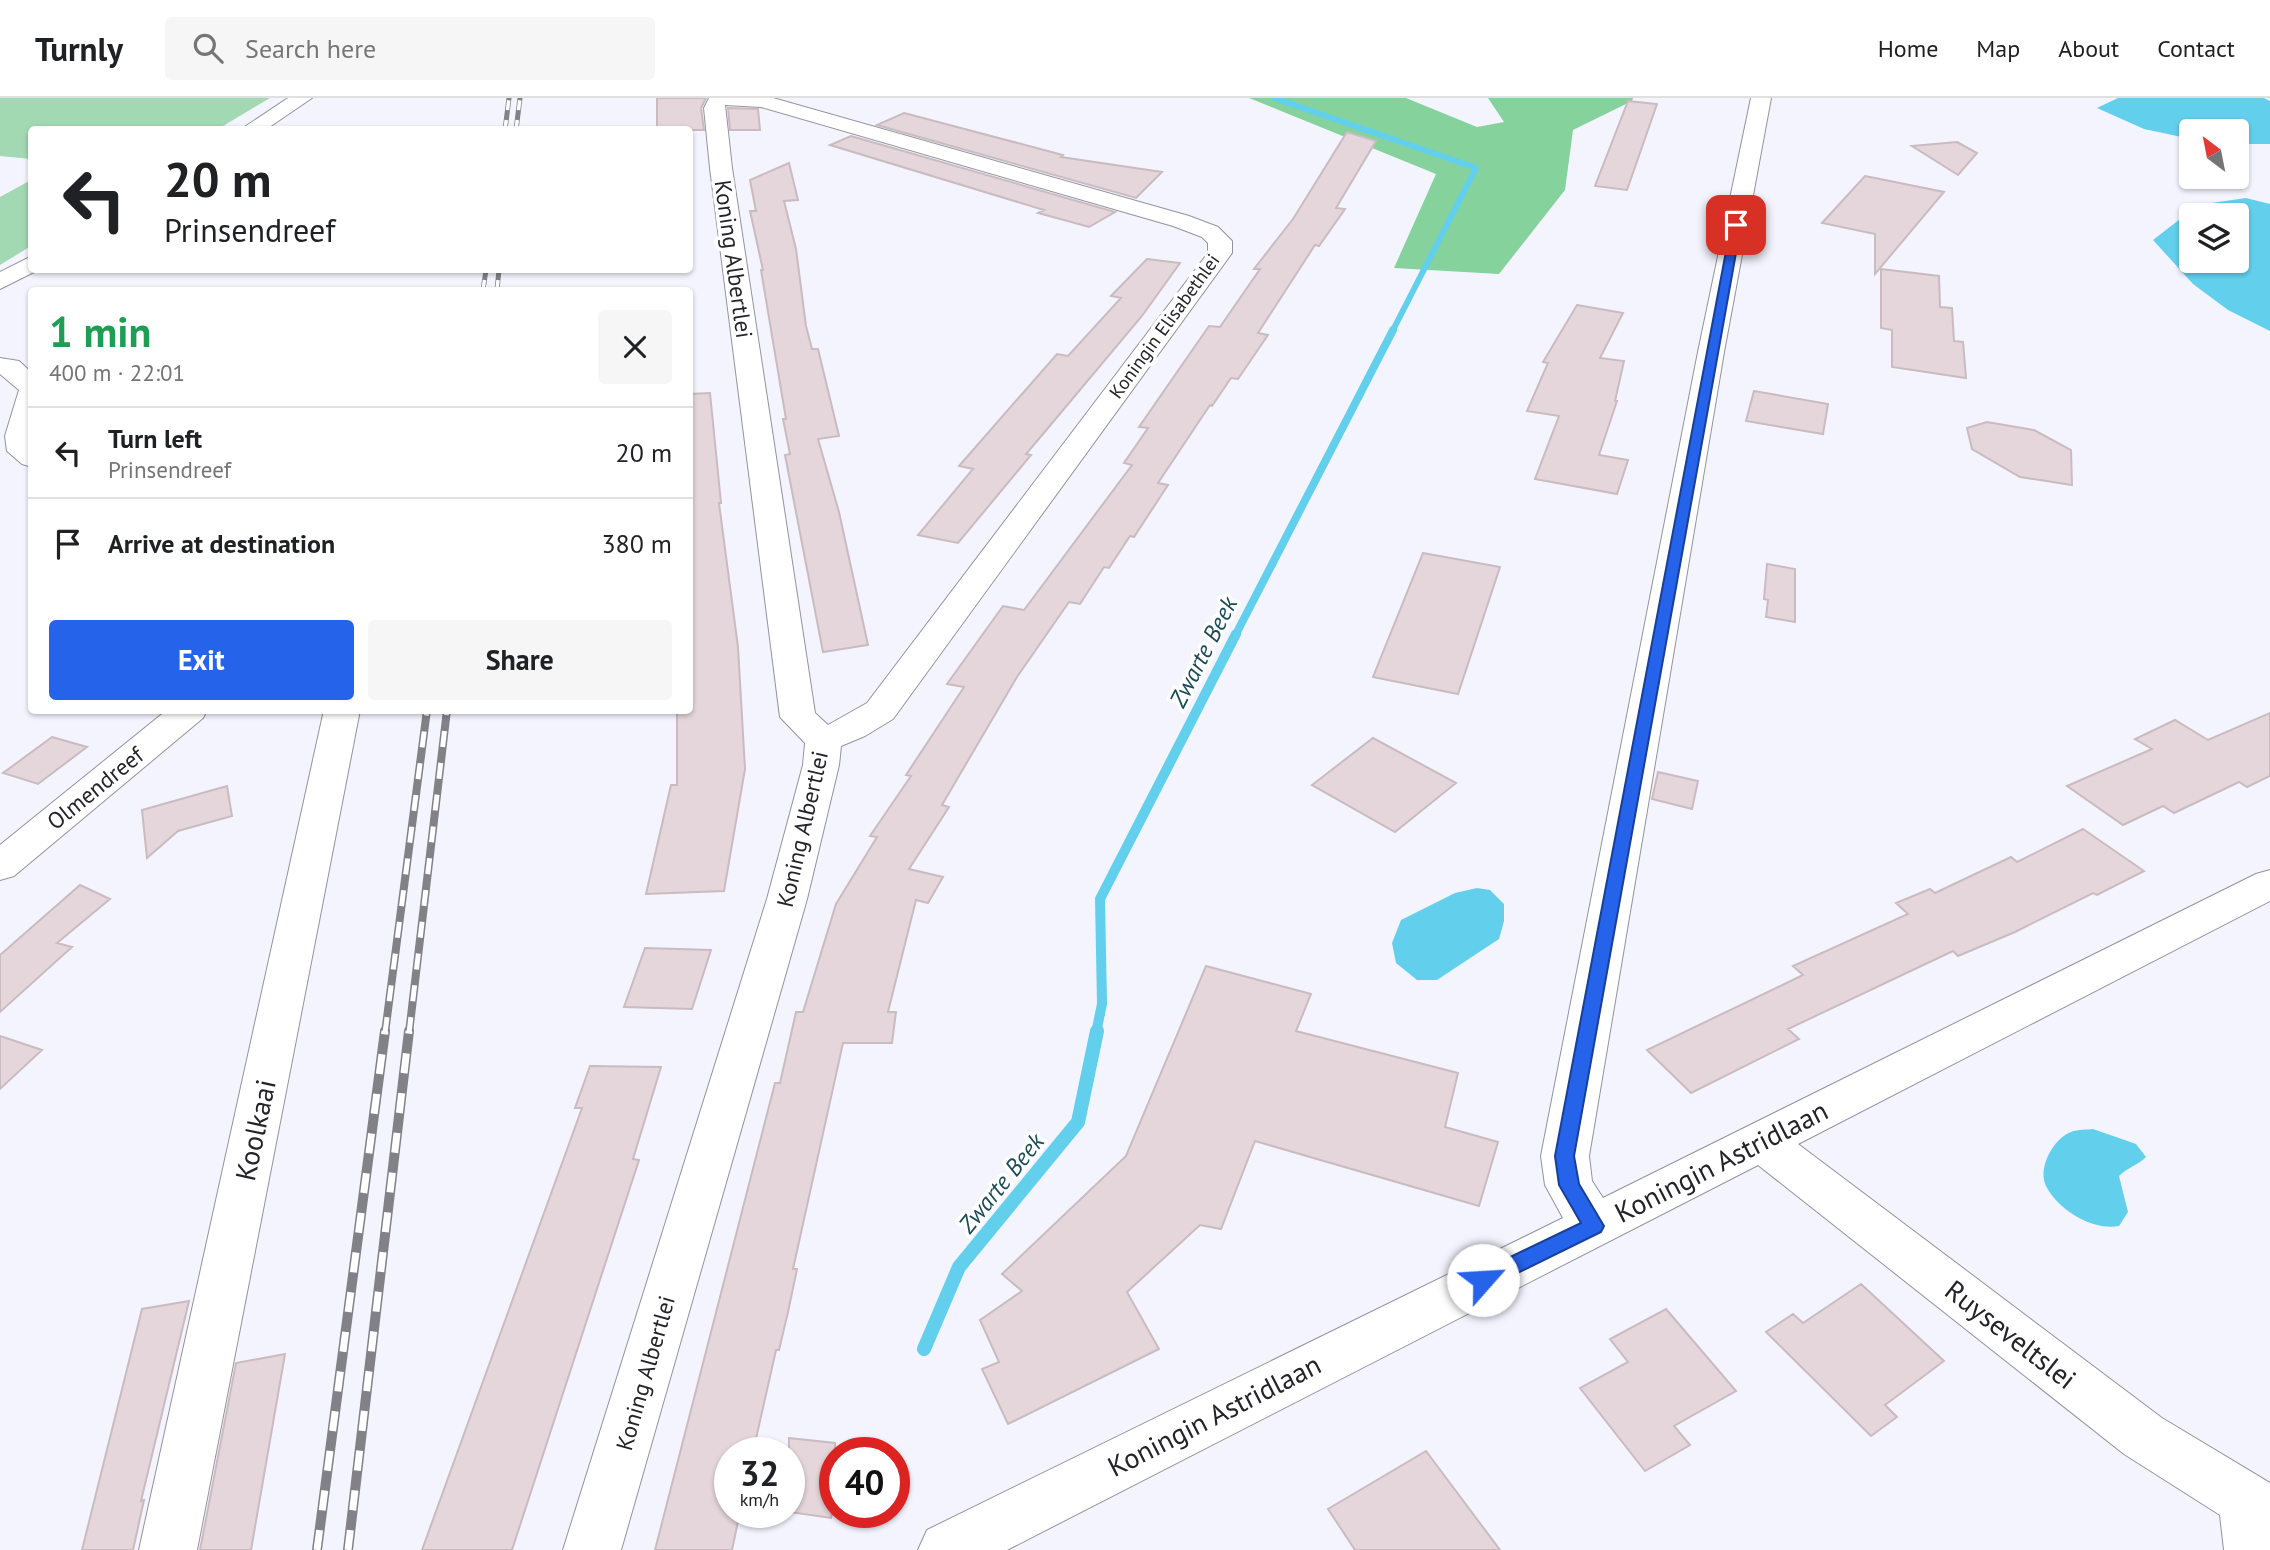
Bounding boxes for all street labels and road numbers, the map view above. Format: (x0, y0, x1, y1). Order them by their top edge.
street label: Koning Albertlei (709, 178, 759, 340)
street label: Koningin Elisabethlei (1104, 249, 1224, 403)
street label: Olmendreef (41, 739, 151, 836)
street label: Koning Albertlei (770, 748, 834, 910)
street label: Koolkaai (226, 1076, 284, 1184)
street label: Koningin Astridlaan (1608, 1091, 1834, 1231)
street label: Ruyseveltslei (1938, 1271, 2084, 1397)
street label: Koning Albertlei (609, 1292, 681, 1454)
street label: Koningin Astridlaan (1101, 1345, 1327, 1485)

